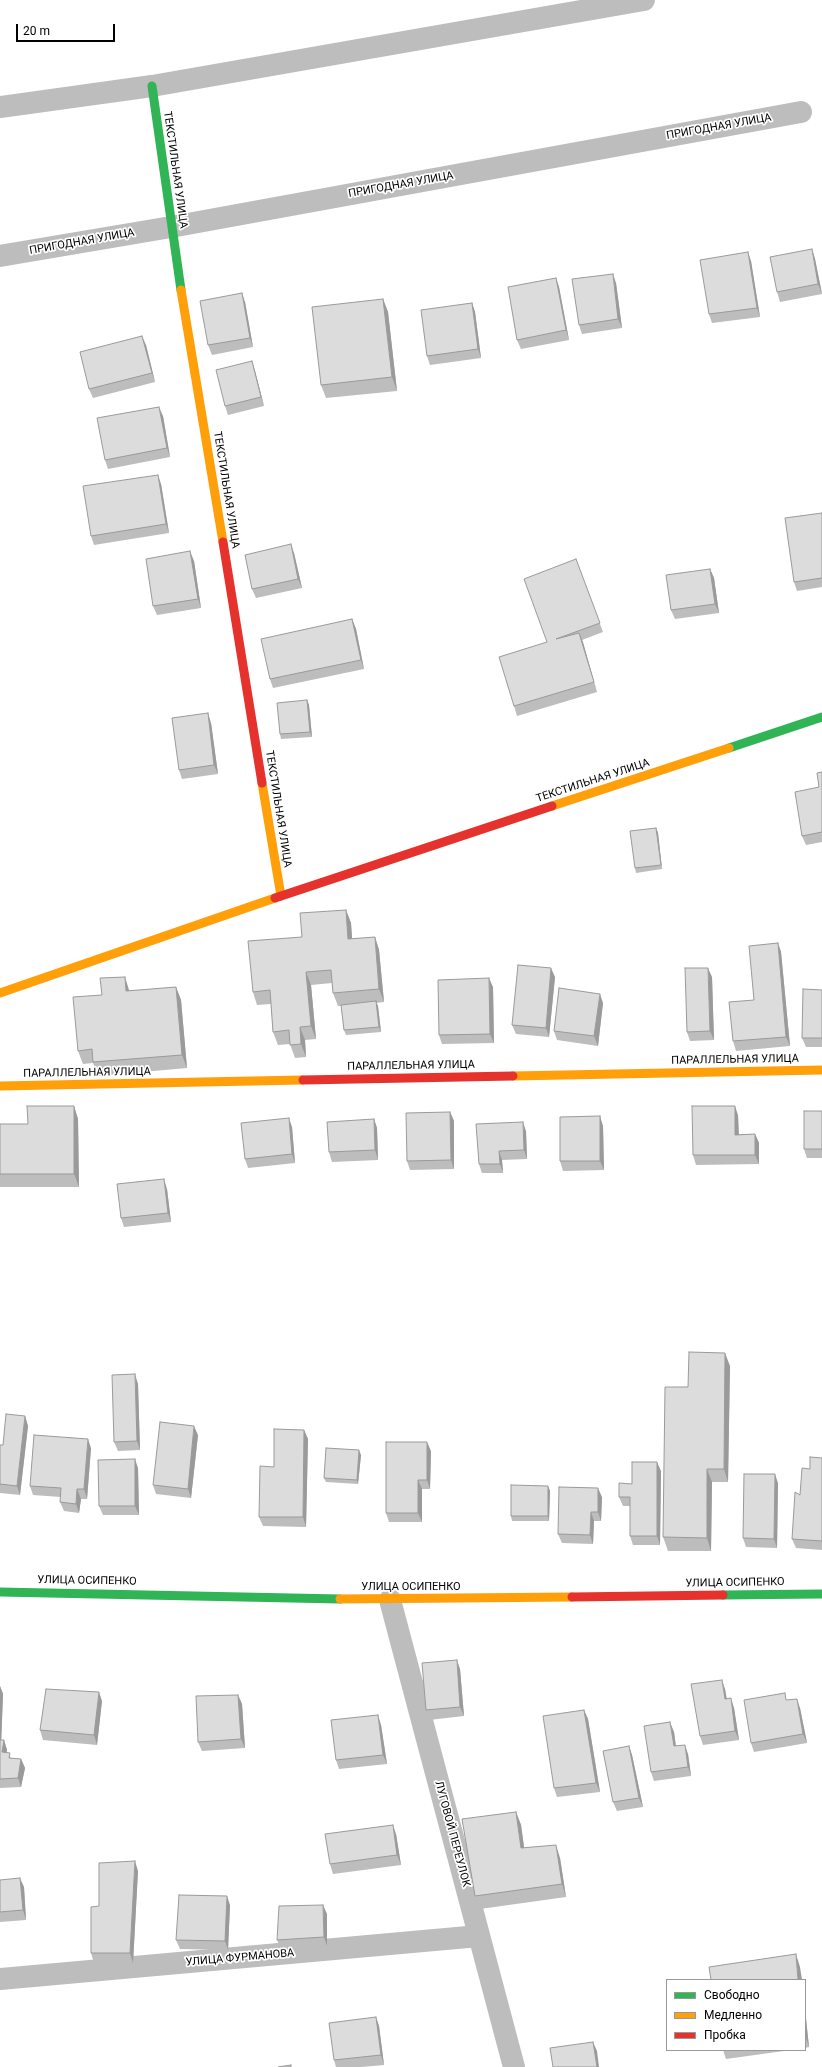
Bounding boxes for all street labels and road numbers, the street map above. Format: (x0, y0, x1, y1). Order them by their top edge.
street label: ТЕКСТИЛЬНАЯ УЛИЦА (160, 110, 190, 230)
street label: ПРИГОДНАЯ УЛИЦА (665, 111, 773, 143)
street label: ПРИГОДНАЯ УЛИЦА (347, 169, 455, 201)
street label: ПРИГОДНАЯ УЛИЦА (28, 226, 136, 258)
street label: ТЕКСТИЛЬНАЯ УЛИЦА (210, 431, 242, 549)
street label: ТЕКСТИЛЬНАЯ УЛИЦА (262, 750, 294, 868)
street label: ТЕКСТИЛЬНАЯ УЛИЦА (535, 756, 651, 806)
street label: ПАРАЛЛЕЛЬНАЯ УЛИЦА (671, 1052, 799, 1068)
street label: ПАРАЛЛЕЛЬНАЯ УЛИЦА (347, 1058, 475, 1074)
street label: ПАРАЛЛЕЛЬНАЯ УЛИЦА (23, 1065, 151, 1081)
street label: УЛИЦА ОСИПЕНКО (37, 1574, 137, 1588)
street label: УЛИЦА ОСИПЕНКО (685, 1576, 785, 1590)
street label: УЛИЦА ОСИПЕНКО (361, 1580, 461, 1594)
street label: ЛУГОВОЙ ПЕРЕУЛОК (431, 1779, 473, 1889)
street label: УЛИЦА ФУРМАНОВА (185, 1947, 295, 1969)

